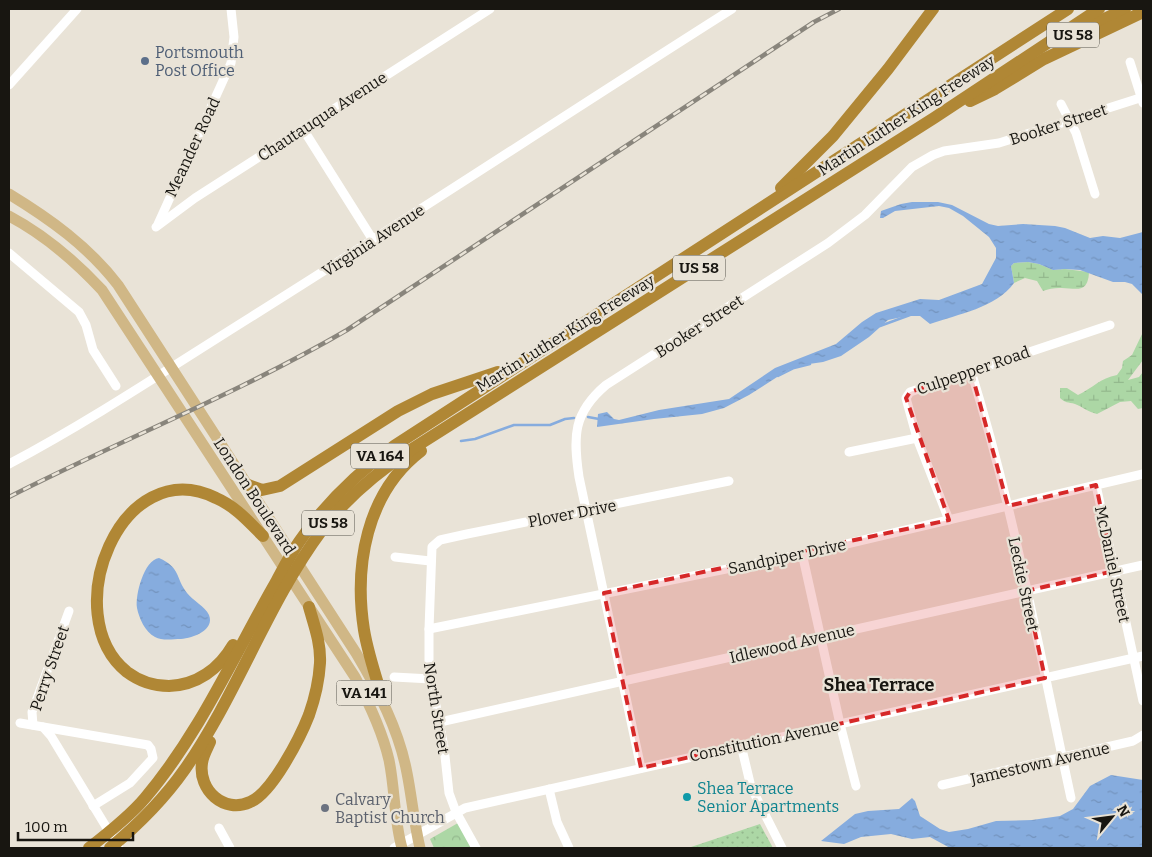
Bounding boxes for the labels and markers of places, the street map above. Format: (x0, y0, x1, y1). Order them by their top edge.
place label: Portsmouth Post Office (155, 43, 244, 80)
marker: Portsmouth Post Office (139, 55, 151, 67)
place label: Shea Terrace Senior Apartments (697, 779, 839, 816)
place label: Calvary Baptist Church (335, 790, 445, 827)
marker: Shea Terrace Senior Apartments (681, 791, 693, 803)
marker: Calvary Baptist Church (319, 802, 331, 814)

